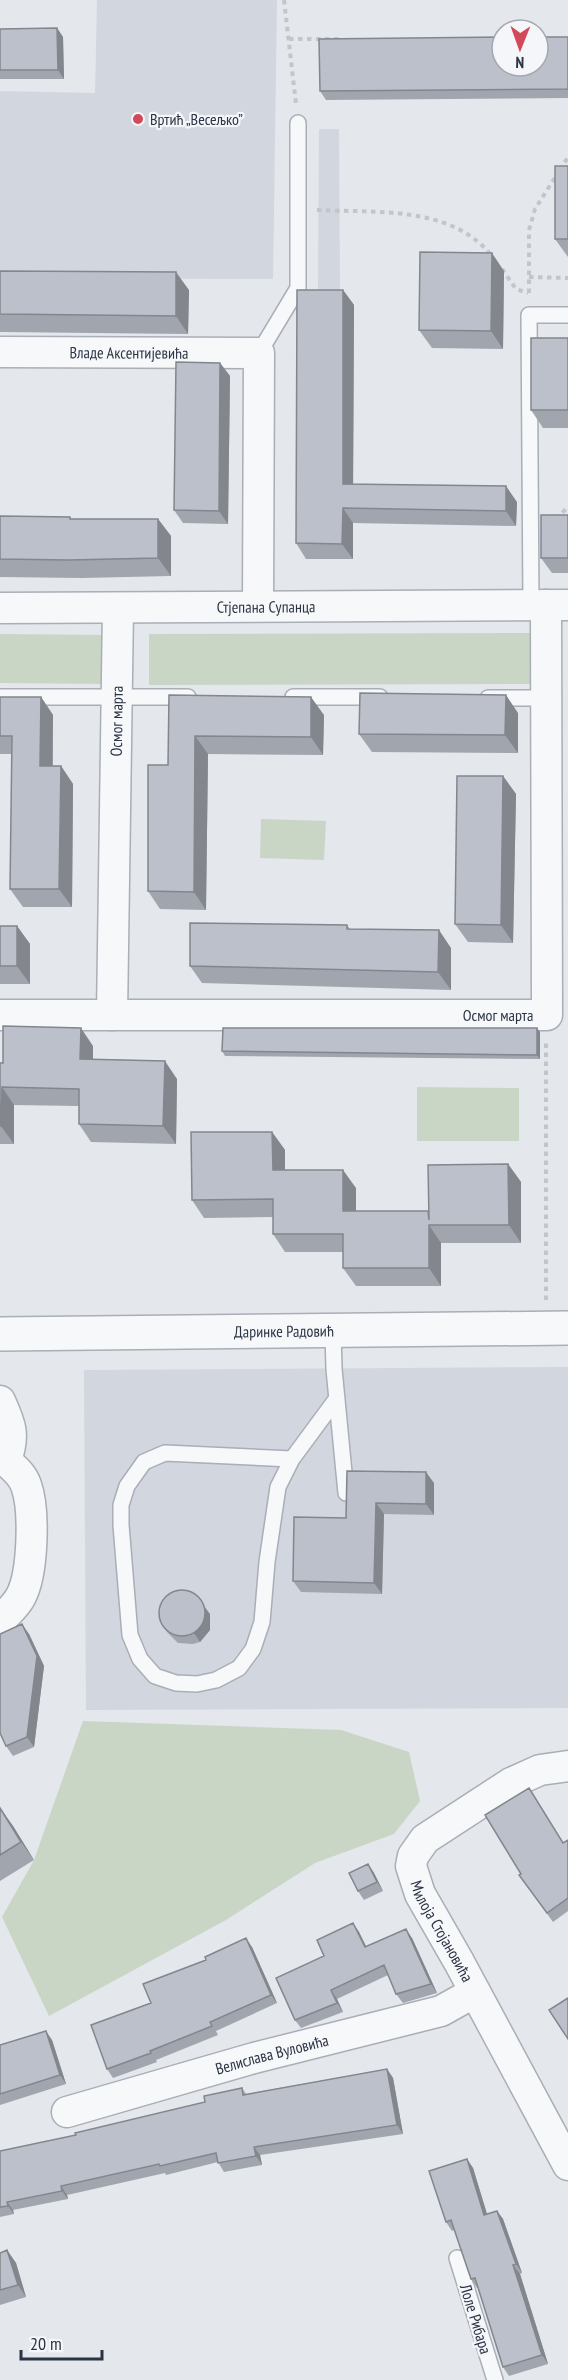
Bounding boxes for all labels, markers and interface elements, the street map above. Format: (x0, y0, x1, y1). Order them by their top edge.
north arrow (490, 18, 550, 78)
text: N (515, 53, 524, 73)
place label: Вртић „Весељко” (150, 109, 243, 129)
marker: Вртић „Весељко” (131, 112, 145, 126)
street label: Владе Аксентијевића (69, 342, 189, 363)
street label: Стјепана Супанца (217, 596, 315, 617)
street label: Осмог марта (106, 686, 127, 756)
street label: Осмог марта (463, 1005, 533, 1025)
street label: Даринке Радовић (234, 1320, 334, 1342)
street label: Милоја Стојановића (406, 1878, 478, 1985)
street label: Велислава Вуловића (213, 2030, 331, 2079)
street label: Лоле Рибара (456, 2281, 496, 2356)
scale bar (21, 2323, 102, 2361)
text: 20 m (30, 2332, 62, 2355)

